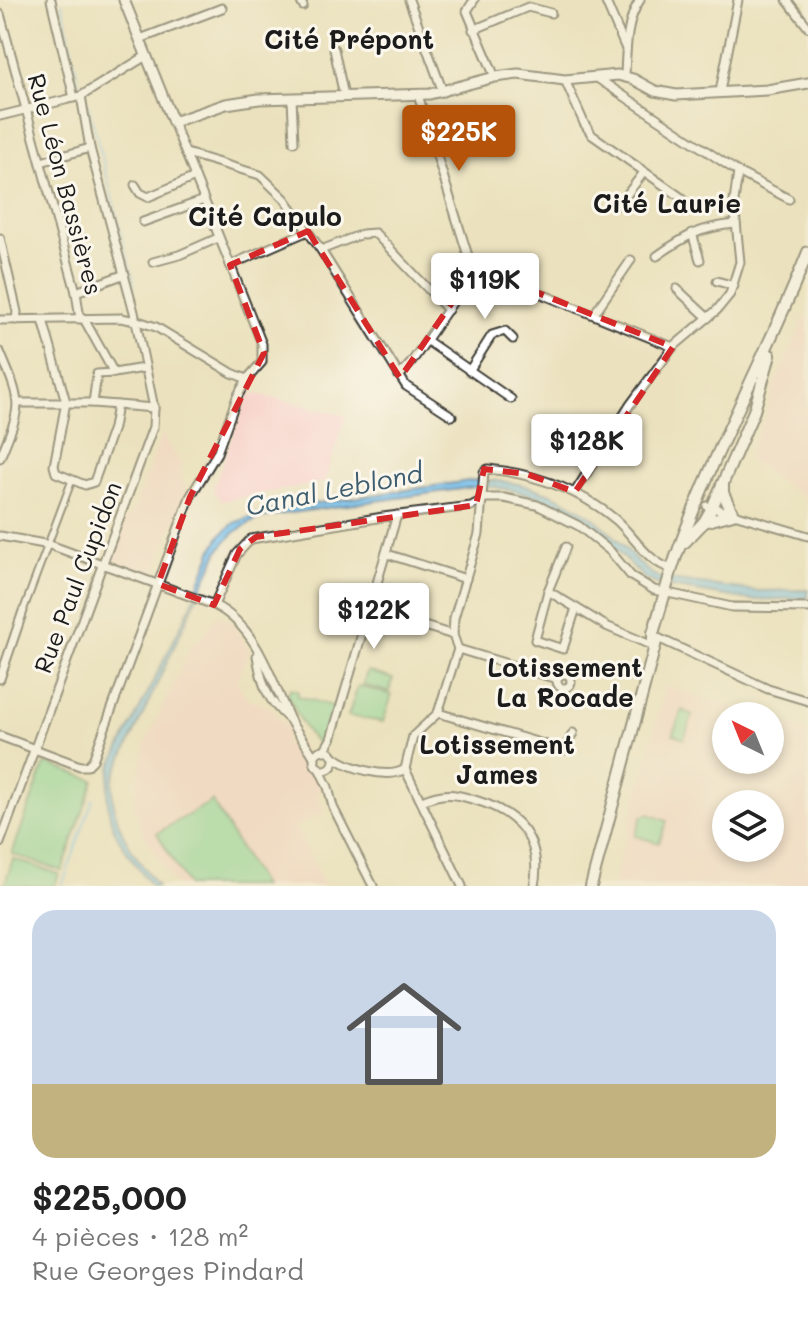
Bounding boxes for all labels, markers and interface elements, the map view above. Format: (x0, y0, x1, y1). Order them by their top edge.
district label: Cité Prépont (264, 22, 434, 56)
street label: Rue Léon Bassières (22, 70, 110, 298)
pin: $225K (403, 105, 515, 173)
text: $225K (420, 114, 498, 148)
district label: Cité Laurie (593, 186, 741, 220)
district label: Cité Capulo (188, 199, 342, 233)
pin: $119K (429, 253, 541, 321)
text: $119K (449, 262, 521, 296)
pin: $128K (531, 414, 643, 482)
text: $128K (549, 423, 625, 457)
water label: Canal Leblond (243, 455, 427, 523)
street label: Rue Paul Cupidon (26, 477, 128, 677)
pin: $122K (318, 583, 430, 651)
text: $122K (337, 592, 411, 626)
district label: Lotissement La Rocade (487, 650, 643, 714)
north arrow (712, 702, 784, 774)
map controls (712, 702, 784, 862)
district label: Lotissement James (419, 727, 575, 791)
button: layers (712, 790, 784, 862)
icon: home (332, 962, 476, 1106)
text: $225,000 (32, 1174, 187, 1219)
text: 4 pièces · 128 m² (32, 1219, 248, 1253)
text: Rue Georges Pindard (32, 1253, 304, 1287)

